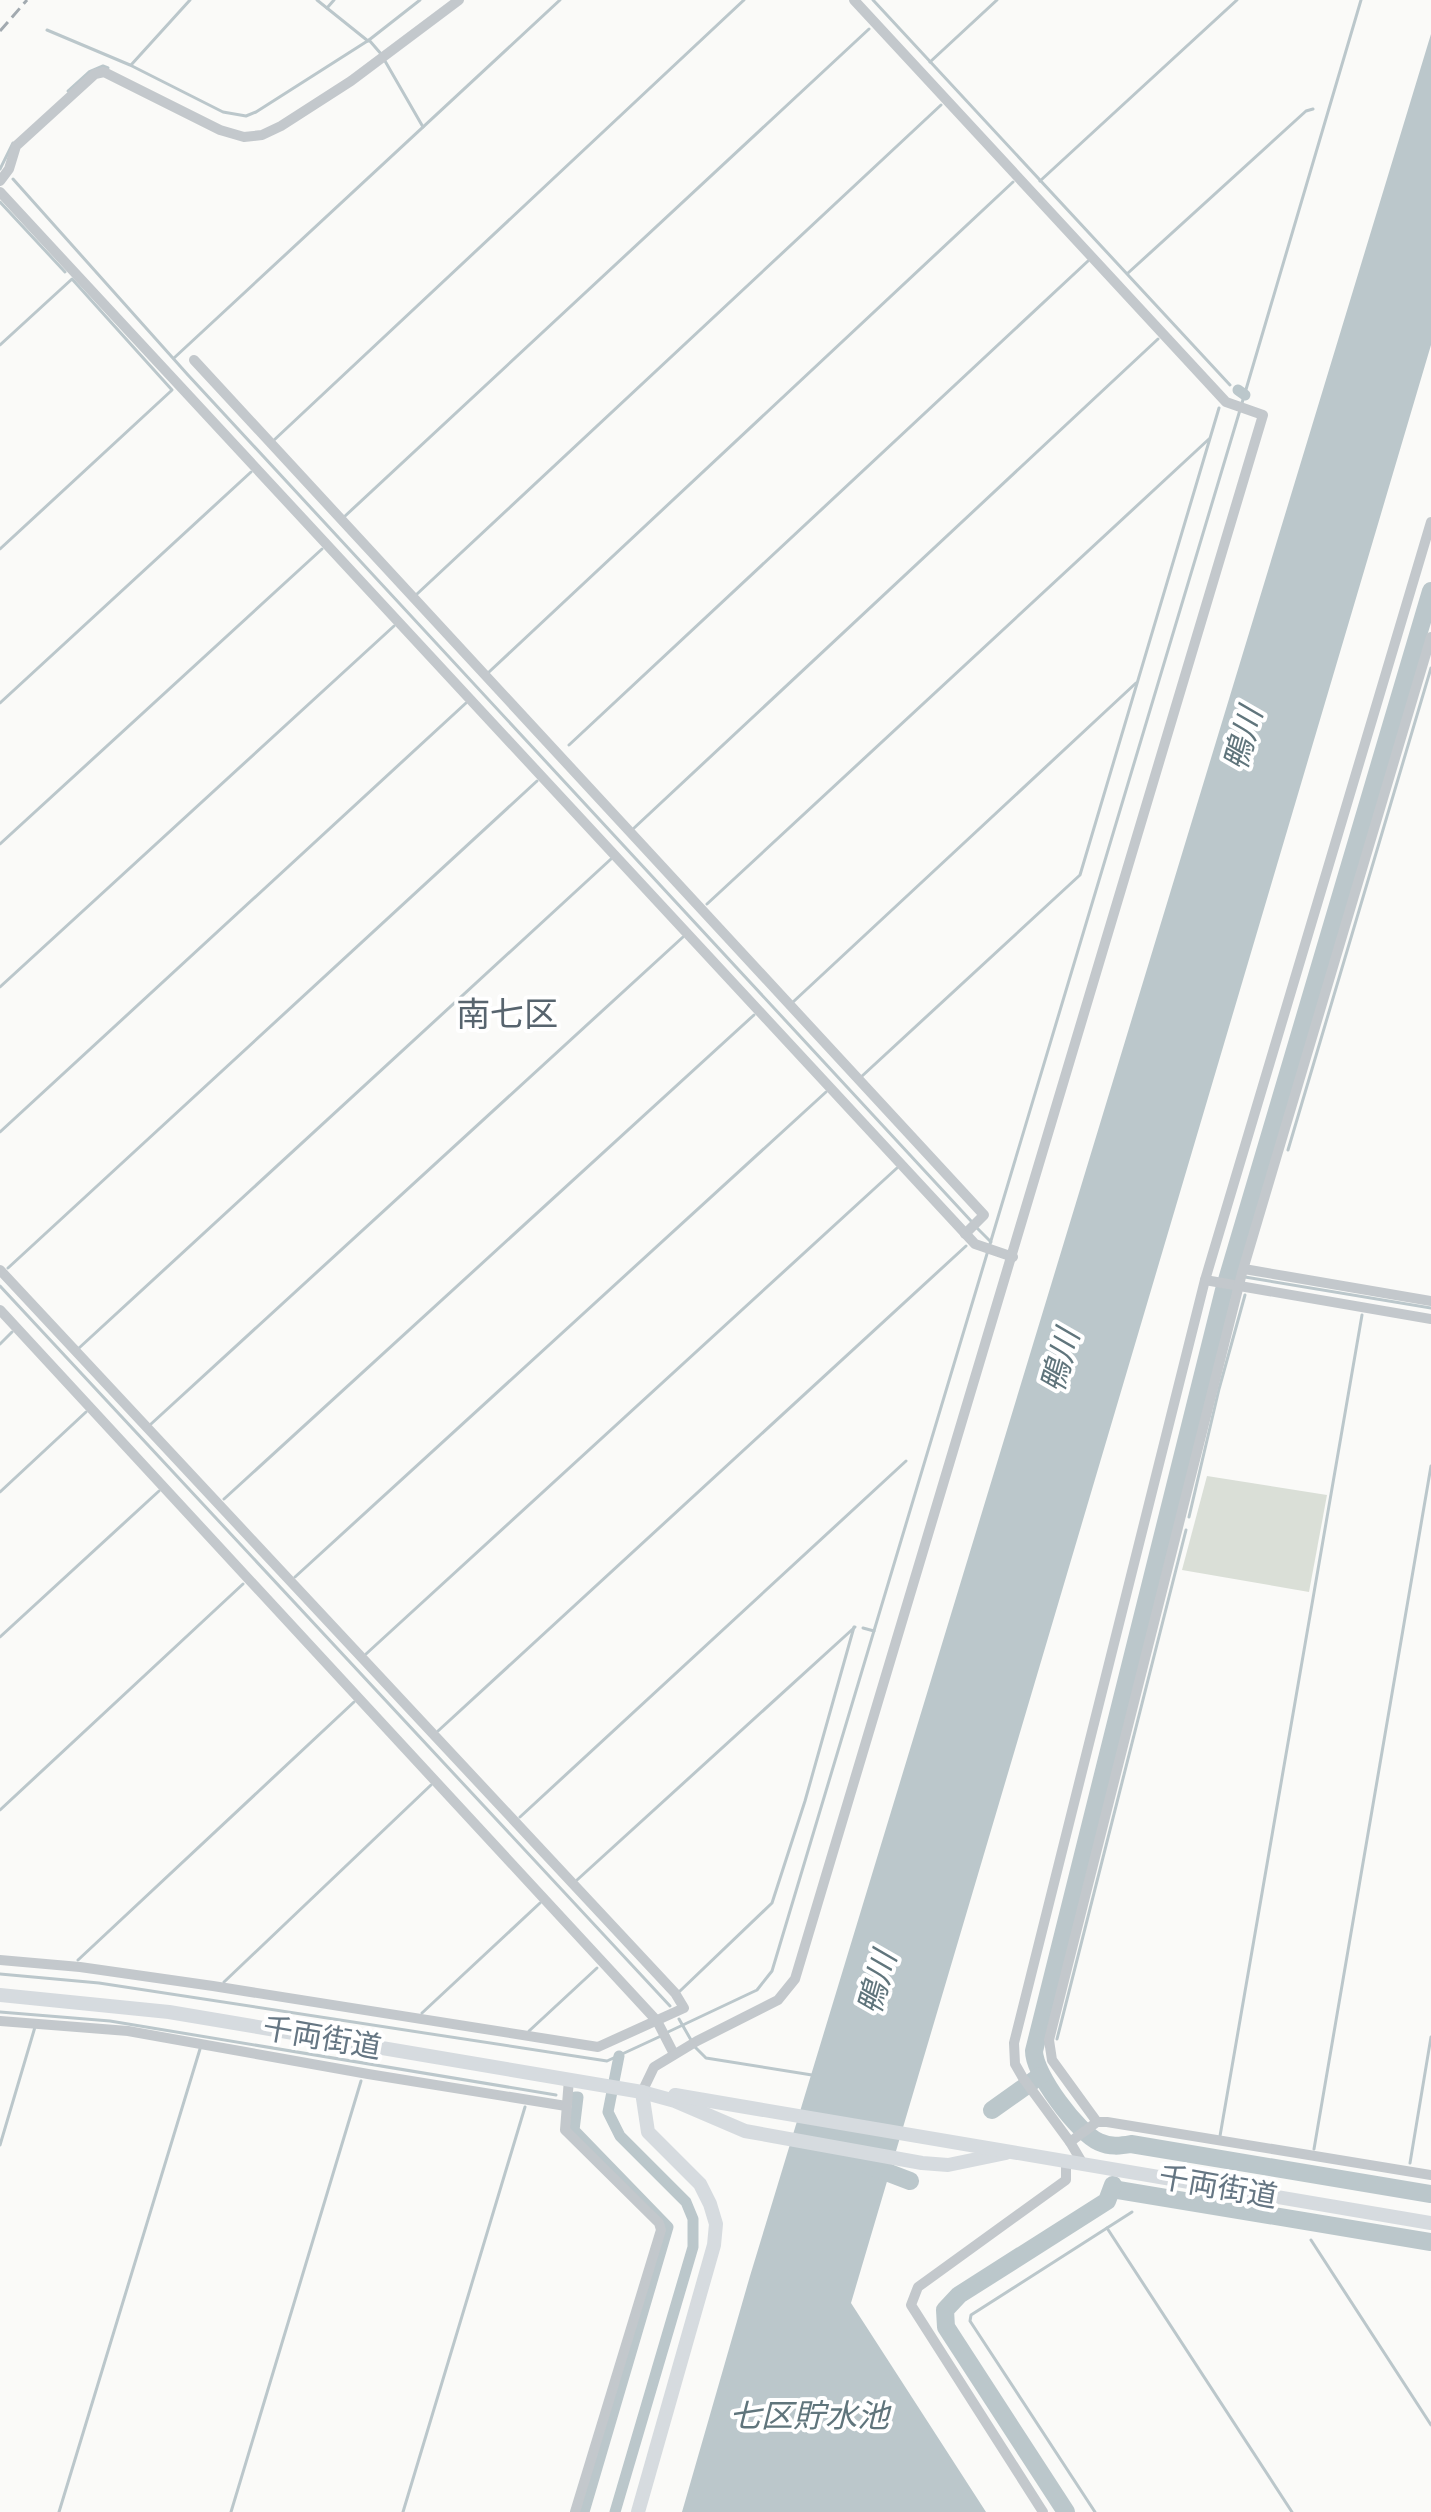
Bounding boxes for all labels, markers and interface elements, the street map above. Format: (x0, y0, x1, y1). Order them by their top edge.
water label: 鴨川 (1214, 700, 1271, 775)
district label: 南七区 (456, 992, 558, 1035)
water label: 鴨川 (1031, 1322, 1088, 1397)
water label: 鴨川 (848, 1944, 905, 2019)
street label: 千両街道 (260, 2008, 385, 2066)
street label: 千両街道 (1156, 2157, 1281, 2215)
water label: 七区貯水池 (729, 2395, 892, 2435)

